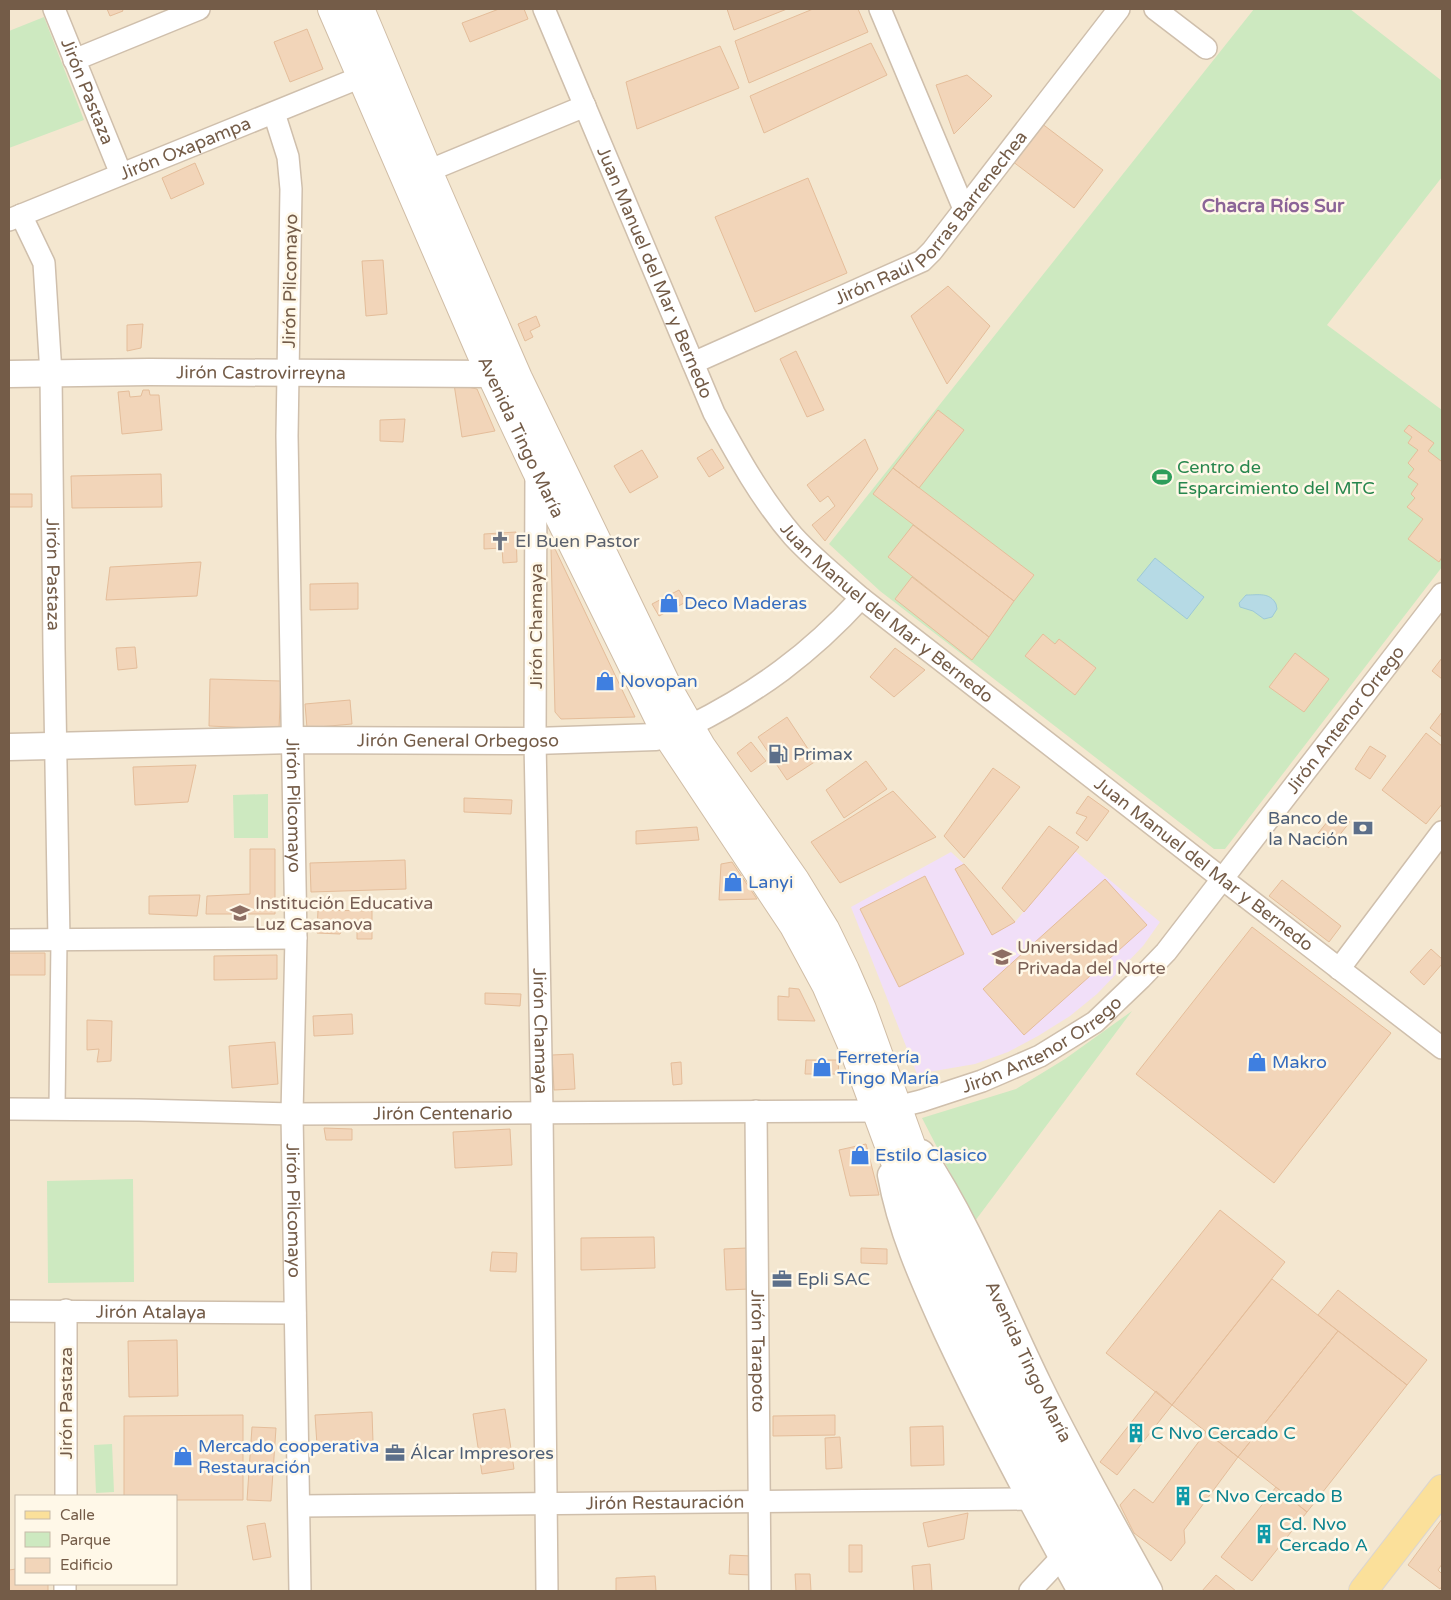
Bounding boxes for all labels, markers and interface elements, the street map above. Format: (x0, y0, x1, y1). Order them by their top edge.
street label: Jirón Pastaza (56, 35, 119, 148)
street label: Jirón Oxapampa (116, 112, 254, 185)
street label: Jirón Raúl Porras Barrenechea (831, 126, 1032, 309)
street label: Juan Manuel del Mar y Bernedo (592, 143, 718, 402)
district label: Chacra Ríos Sur (1202, 195, 1345, 217)
street label: Jirón Pilcomayo (278, 214, 302, 348)
street label: Avenida Tingo María (473, 353, 569, 521)
street label: Jirón Castrovirreyna (176, 361, 346, 384)
place label: Centro de Esparcimiento del MTC (1177, 456, 1375, 499)
sports icon: Centro de Esparcimiento del MTC (1151, 466, 1173, 488)
street label: Jirón Pastaza (42, 518, 65, 631)
street label: Juan Manuel del Mar y Bernedo (775, 518, 998, 708)
church icon: El Buen Pastor (489, 530, 511, 552)
place label: El Buen Pastor (515, 530, 640, 552)
street label: Jirón Chamaya (525, 563, 547, 689)
shop icon: Deco Maderas (658, 592, 680, 614)
place label: Deco Maderas (684, 592, 807, 614)
street label: Jirón Antenor Orrego (1281, 641, 1409, 798)
shop icon: Novopan (594, 670, 616, 692)
place label: Novopan (620, 670, 698, 692)
street label: Jirón General Orbegoso (357, 729, 559, 752)
street label: Jirón Pilcomayo (281, 738, 306, 873)
fuel station icon: Primax (767, 743, 789, 765)
place label: Primax (793, 743, 853, 765)
street label: Juan Manuel del Mar y Bernedo (1090, 773, 1318, 956)
place label: Banco de la Nación (1268, 807, 1348, 850)
bank icon: Banco de la Nación (1352, 817, 1374, 839)
shop icon: Lanyi (722, 871, 744, 893)
place label: Lanyi (748, 871, 793, 893)
place label: Institución Educativa Luz Casanova (255, 892, 433, 935)
school or university icon: Institución Educativa Luz Casanova (229, 902, 251, 924)
place label: Universidad Privada del Norte (1017, 936, 1166, 979)
school or university icon: Universidad Privada del Norte (991, 946, 1013, 968)
street label: Jirón Chamaya (528, 968, 553, 1094)
street label: Jirón Antenor Orrego (959, 991, 1126, 1098)
place label: Ferretería Tingo María (837, 1046, 939, 1089)
shop icon: Makro (1246, 1051, 1268, 1073)
place label: Makro (1272, 1051, 1327, 1073)
shop icon: Ferretería Tingo María (811, 1056, 833, 1078)
street label: Jirón Centenario (373, 1102, 513, 1125)
street label: Jirón Pilcomayo (281, 1143, 306, 1278)
shop icon: Estilo Clasico (849, 1144, 871, 1166)
place label: Estilo Clasico (875, 1144, 987, 1166)
office icon: Epli SAC (771, 1268, 793, 1290)
place label: Epli SAC (797, 1268, 870, 1290)
street label: Avenida Tingo María (981, 1277, 1077, 1446)
street label: Jirón Tarapoto (746, 1290, 770, 1412)
street label: Jirón Atalaya (96, 1301, 206, 1323)
street label: Jirón Pastaza (55, 1347, 77, 1459)
building icon: C Nvo Cercado C (1125, 1422, 1147, 1444)
place label: C Nvo Cercado C (1151, 1422, 1296, 1444)
place label: Mercado cooperativa Restauración (198, 1435, 379, 1478)
office icon: Álcar Impresores (384, 1442, 406, 1464)
place label: Álcar Impresores (410, 1442, 554, 1464)
shop icon: Mercado cooperativa Restauración (172, 1445, 194, 1467)
building icon: C Nvo Cercado B (1172, 1485, 1194, 1507)
place label: C Nvo Cercado B (1198, 1485, 1343, 1507)
street label: Jirón Restauración (586, 1491, 744, 1514)
legend (15, 1495, 178, 1585)
text: Calle (60, 1506, 95, 1524)
place label: Cd. Nvo Cercado A (1279, 1513, 1368, 1556)
building icon: Cd. Nvo Cercado A (1253, 1523, 1275, 1545)
text: Parque (60, 1531, 111, 1549)
text: Edificio (60, 1556, 113, 1574)

